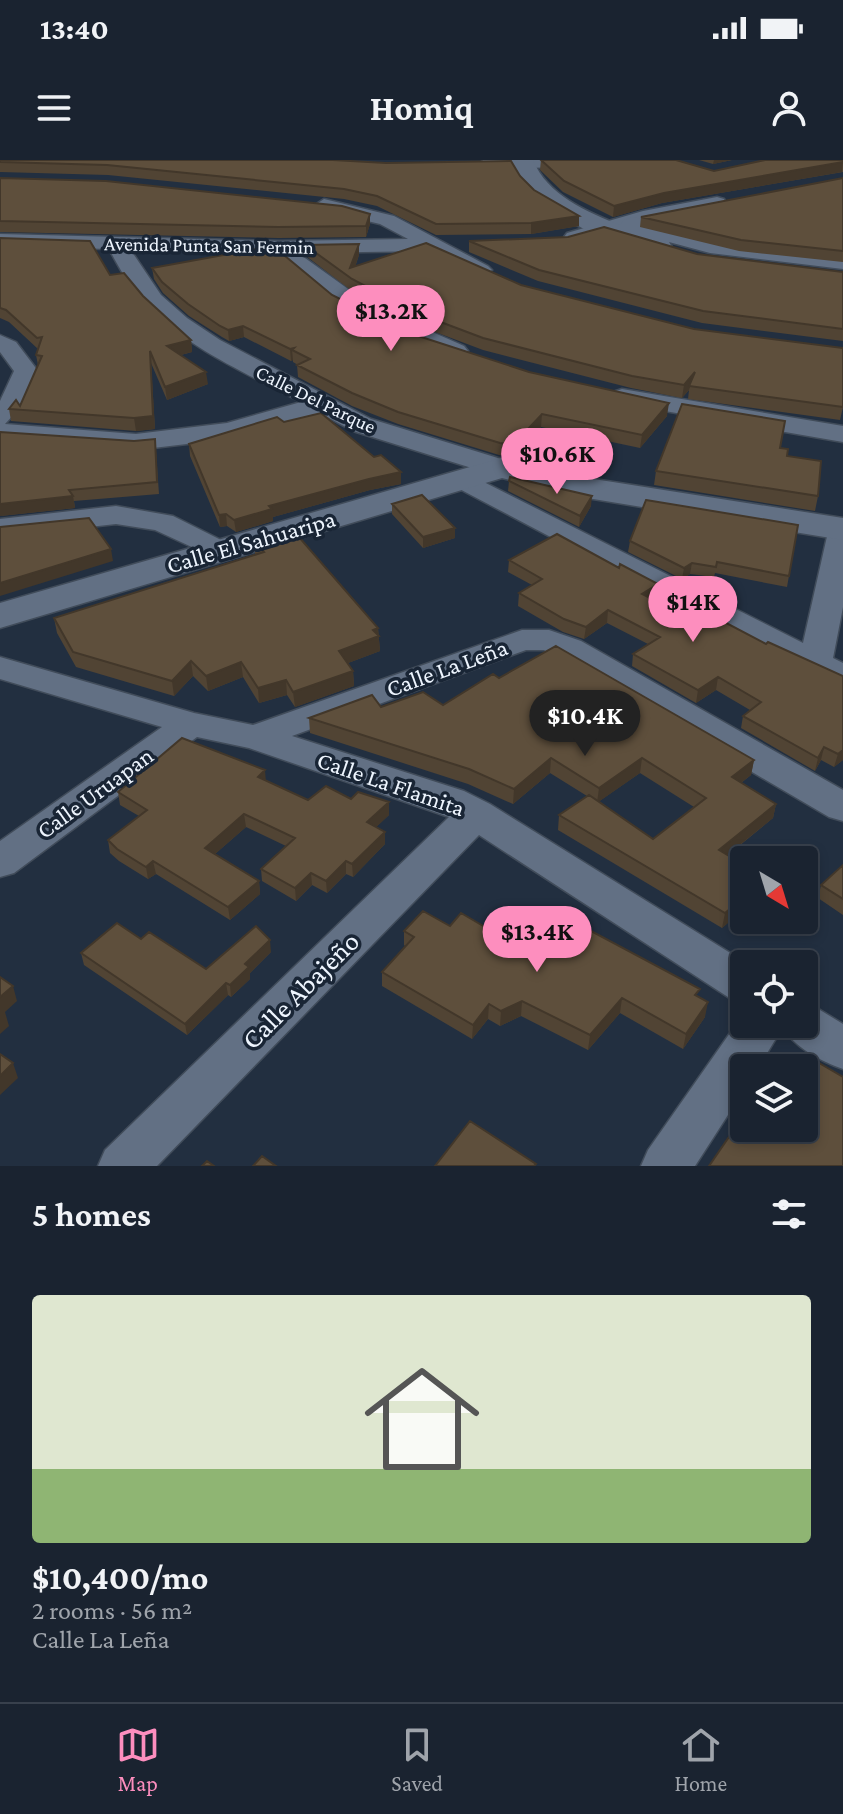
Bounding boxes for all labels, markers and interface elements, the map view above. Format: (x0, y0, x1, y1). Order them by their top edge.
text: 13:40 (40, 12, 109, 45)
icon: menu (32, 86, 76, 130)
icon: person (767, 86, 811, 130)
text: Homiq (370, 88, 473, 128)
street label: Avenida Punta San Fermin (104, 232, 314, 258)
pin: $13.2K (326, 285, 456, 353)
text: $13.2K (355, 296, 427, 325)
street label: Calle Del Parque (252, 361, 380, 438)
pin: $10.6K (492, 428, 622, 496)
text: $10.6K (519, 439, 595, 468)
street label: Calle El Sahuaripa (163, 505, 338, 579)
pin: $14K (646, 576, 740, 644)
text: $14K (666, 587, 720, 616)
street label: Calle La Leña (383, 633, 511, 702)
pin: $10.4K (520, 690, 650, 758)
text: $10.4K (547, 701, 623, 730)
street label: Calle Uruapan (31, 741, 158, 844)
street label: Calle La Flamita (314, 746, 468, 821)
north arrow (730, 846, 818, 934)
map controls (730, 846, 818, 1142)
pin: $13.4K (472, 906, 602, 974)
text: $13.4K (501, 917, 573, 946)
street label: Calle Abajeño (235, 925, 365, 1055)
button: locate (730, 950, 818, 1038)
button: layers (730, 1054, 818, 1142)
icon: filters (767, 1192, 811, 1236)
text: 5 homes (32, 1196, 151, 1233)
icon: home (350, 1347, 494, 1491)
text: $10,400/mo (32, 1559, 208, 1596)
text: 2 rooms · 56 m² (32, 1596, 192, 1625)
text: Calle La Leña (32, 1625, 170, 1654)
tab: Map (116, 1723, 160, 1796)
tab: Saved (391, 1723, 443, 1796)
tab: Home (675, 1723, 727, 1796)

